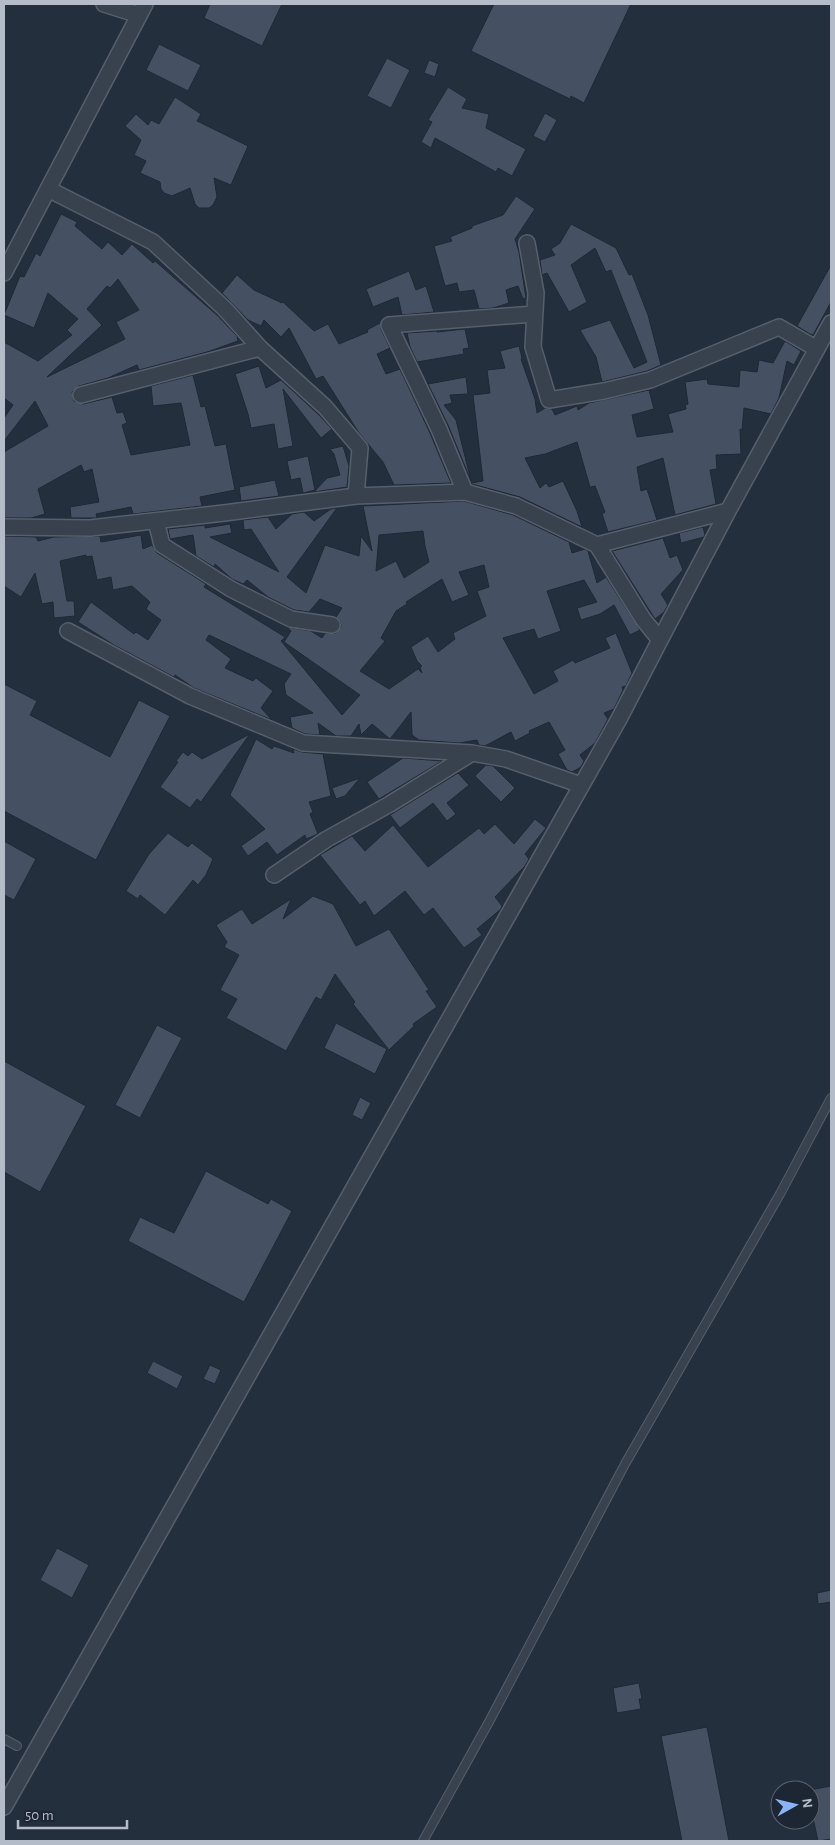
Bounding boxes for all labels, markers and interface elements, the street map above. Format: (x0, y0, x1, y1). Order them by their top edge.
north arrow (770, 1780, 820, 1830)
scale bar (18, 1798, 126, 1830)
text: N (799, 1798, 814, 1809)
text: 50 m (25, 1808, 54, 1823)

